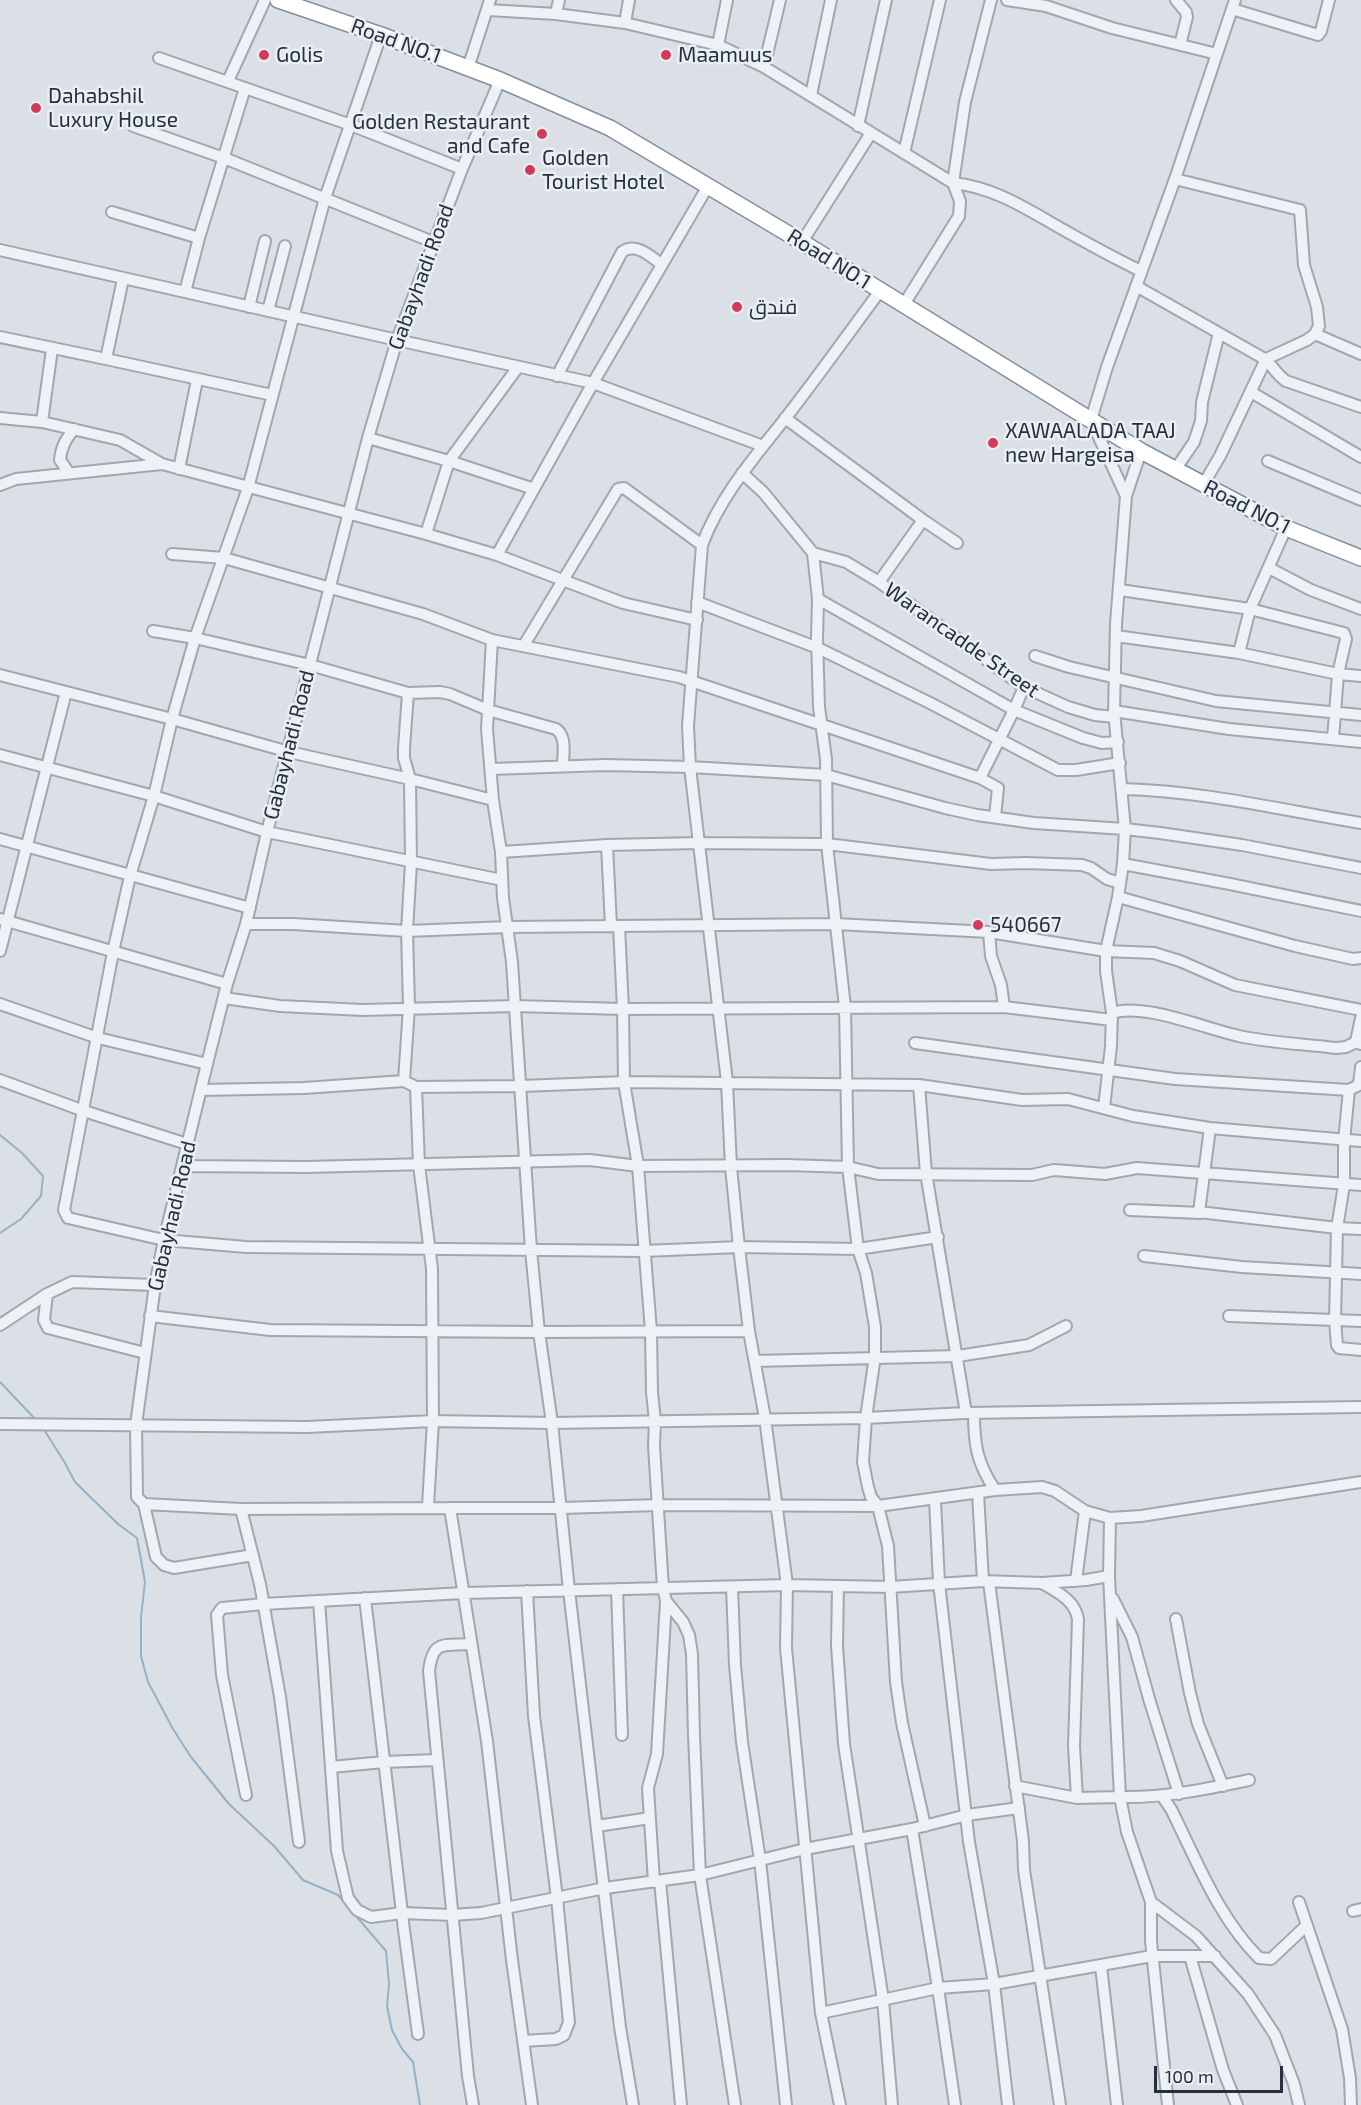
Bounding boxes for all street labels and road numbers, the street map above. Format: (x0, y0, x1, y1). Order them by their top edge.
street label: Road NO.1 (347, 13, 445, 69)
street label: Gabayhadi Road (383, 201, 459, 353)
street label: Road NO.1 (782, 223, 876, 295)
street label: Road NO.1 (1199, 474, 1295, 540)
street label: Warancadde Street (880, 577, 1044, 703)
street label: Gabayhadi Road (258, 668, 320, 822)
street label: Gabayhadi Road (142, 1138, 202, 1294)

